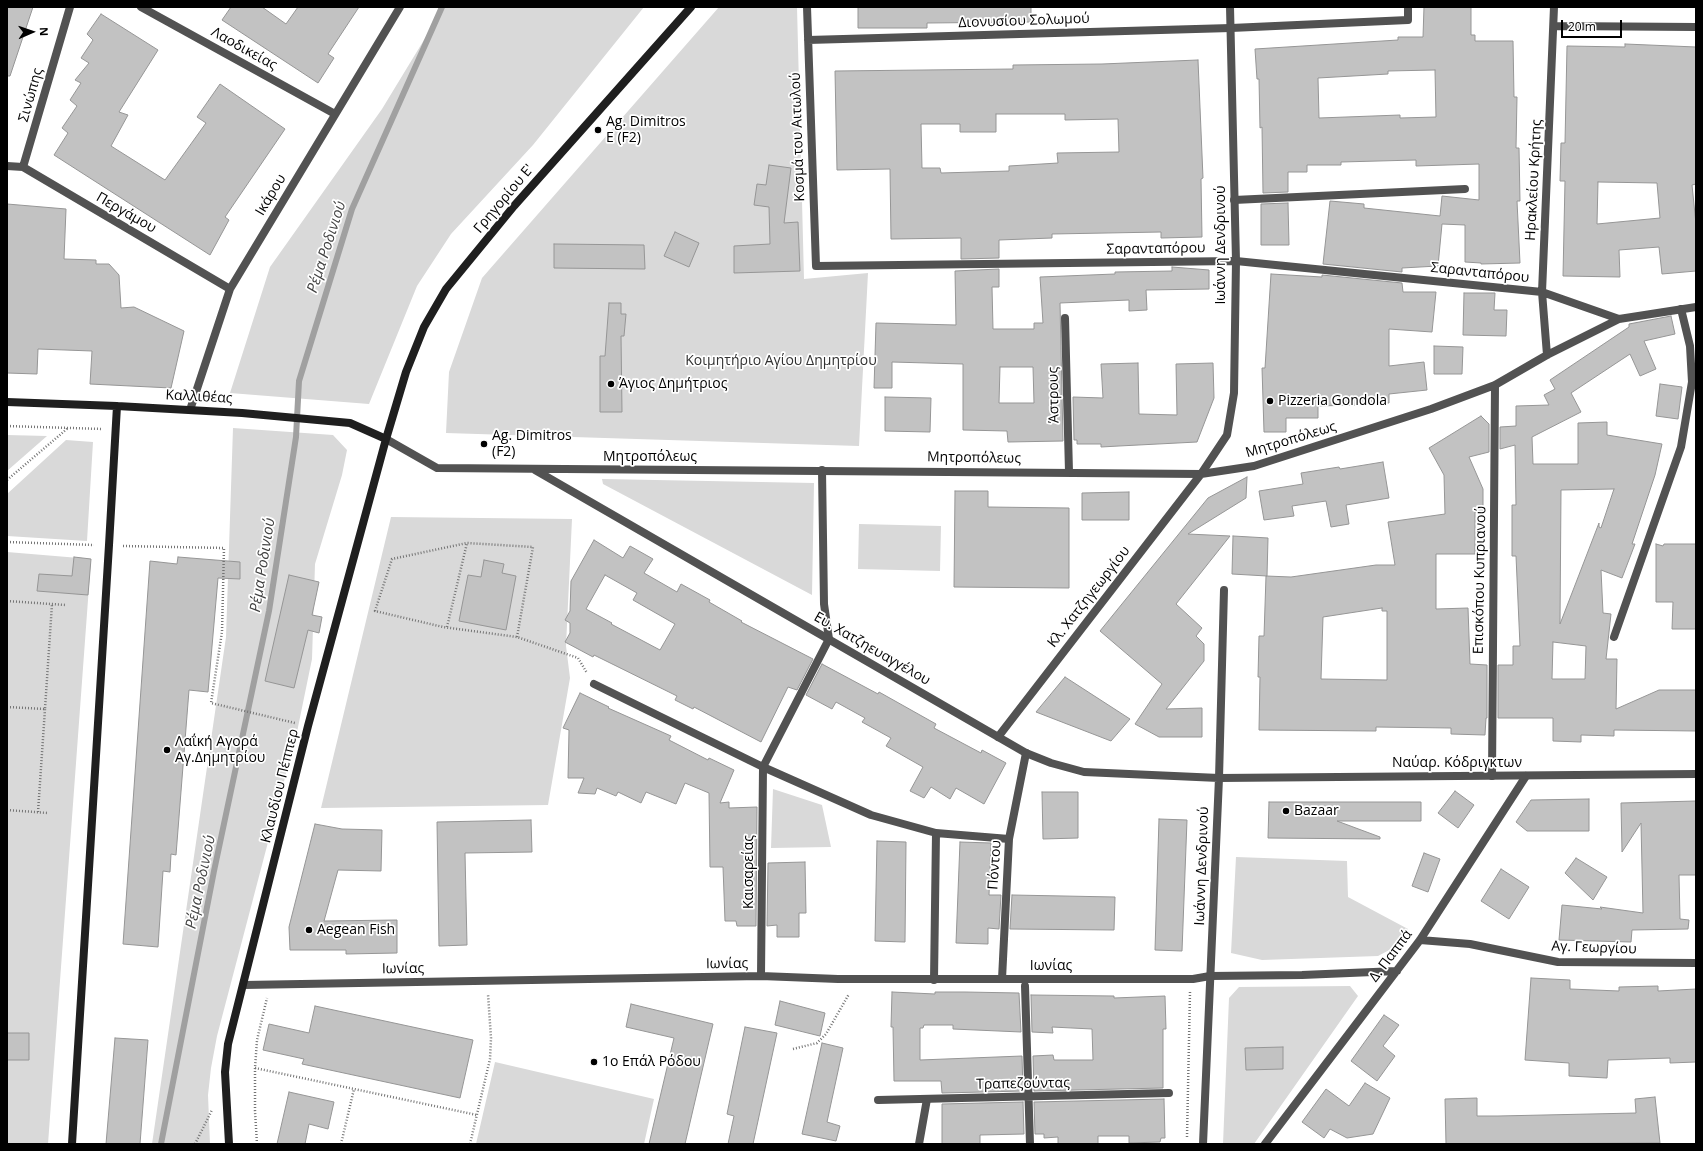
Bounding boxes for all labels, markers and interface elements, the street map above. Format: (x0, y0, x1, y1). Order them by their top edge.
street label: Διονυσίου Σολωμού (958, 10, 1090, 32)
north arrow (12, 12, 52, 52)
scale bar (1563, 12, 1624, 38)
text: 20 m (1568, 18, 1596, 35)
street label: Λαοδικείας (208, 24, 280, 74)
text: N (37, 27, 52, 36)
street label: Σινώπης (15, 66, 47, 124)
street label: Κοσμά του Αιτωλού (787, 72, 809, 202)
place label: Ag. Dimitros E (F2) (606, 114, 686, 146)
street label: Ηρακλείου Κρήτης (1522, 119, 1546, 241)
marker: Ag. Dimitros E (F2) (593, 125, 603, 135)
street label: Γρηγορίου Ε' (470, 161, 538, 237)
street label: Ικάρου (252, 171, 290, 219)
street label: Ιωάννη Δενδρινού (1213, 185, 1229, 305)
street label: Περγάμου (93, 189, 159, 237)
water label: Ρέμα Ροδινιού (304, 199, 350, 295)
street label: Σαρανταπόρου (1106, 240, 1206, 258)
street label: Σαρανταπόρου (1430, 259, 1530, 287)
park label: Κοιμητήριο Αγίου Δημητρίου (685, 353, 877, 369)
street label: Άστρους (1045, 367, 1063, 423)
place label: Άγιος Δημήτριος (619, 376, 727, 392)
marker: Άγιος Δημήτριος (606, 379, 616, 389)
street label: Καλλιθέας (165, 387, 233, 407)
place label: Pizzeria Gondola (1278, 393, 1387, 409)
marker: Pizzeria Gondola (1265, 396, 1275, 406)
street label: Μητροπόλεως (1244, 418, 1338, 462)
place label: Ag. Dimitros (F2) (492, 428, 572, 460)
marker: Ag. Dimitros (F2) (479, 439, 489, 449)
street label: Μητροπόλεως (603, 449, 697, 465)
street label: Μητροπόλεως (927, 449, 1021, 467)
street label: Επισκόπου Κυπριανού (1470, 506, 1490, 654)
water label: Ρέμα Ροδινιού (247, 517, 279, 613)
street label: Κλ. Χατζηγεωργίου (1044, 543, 1134, 651)
street label: Ευ. Χατζηευαγγέλου (811, 609, 933, 689)
street label: Κλαυδίου Πέππερ (258, 727, 302, 845)
place label: Λαΐκή Αγορά Αγ.Δημητρίου (175, 734, 265, 766)
marker: Λαΐκή Αγορά Αγ.Δημητρίου (162, 745, 172, 755)
street label: Ναύαρ. Κόδριγκτων (1392, 755, 1522, 771)
place label: Bazaar (1294, 803, 1339, 819)
street label: Ιωάννη Δενδρινού (1192, 806, 1212, 926)
marker: Bazaar (1281, 806, 1291, 816)
water label: Ρέμα Ροδινιού (182, 833, 220, 931)
street label: Καισαρείας (741, 835, 757, 909)
street label: Πόντου (985, 840, 1005, 890)
place label: Aegean Fish (317, 922, 395, 938)
marker: Aegean Fish (304, 925, 314, 935)
street label: Δ. Παππά (1366, 927, 1416, 985)
street label: Αγ. Γεωργίου (1551, 938, 1637, 958)
street label: Ιωνίας (706, 955, 748, 973)
street label: Ιωνίας (1030, 958, 1072, 974)
street label: Ιωνίας (382, 960, 424, 978)
place label: 1ο Επάλ Ρόδου (602, 1054, 701, 1070)
marker: 1ο Επάλ Ρόδου (589, 1057, 599, 1067)
street label: Τραπεζούντας (976, 1075, 1070, 1093)

